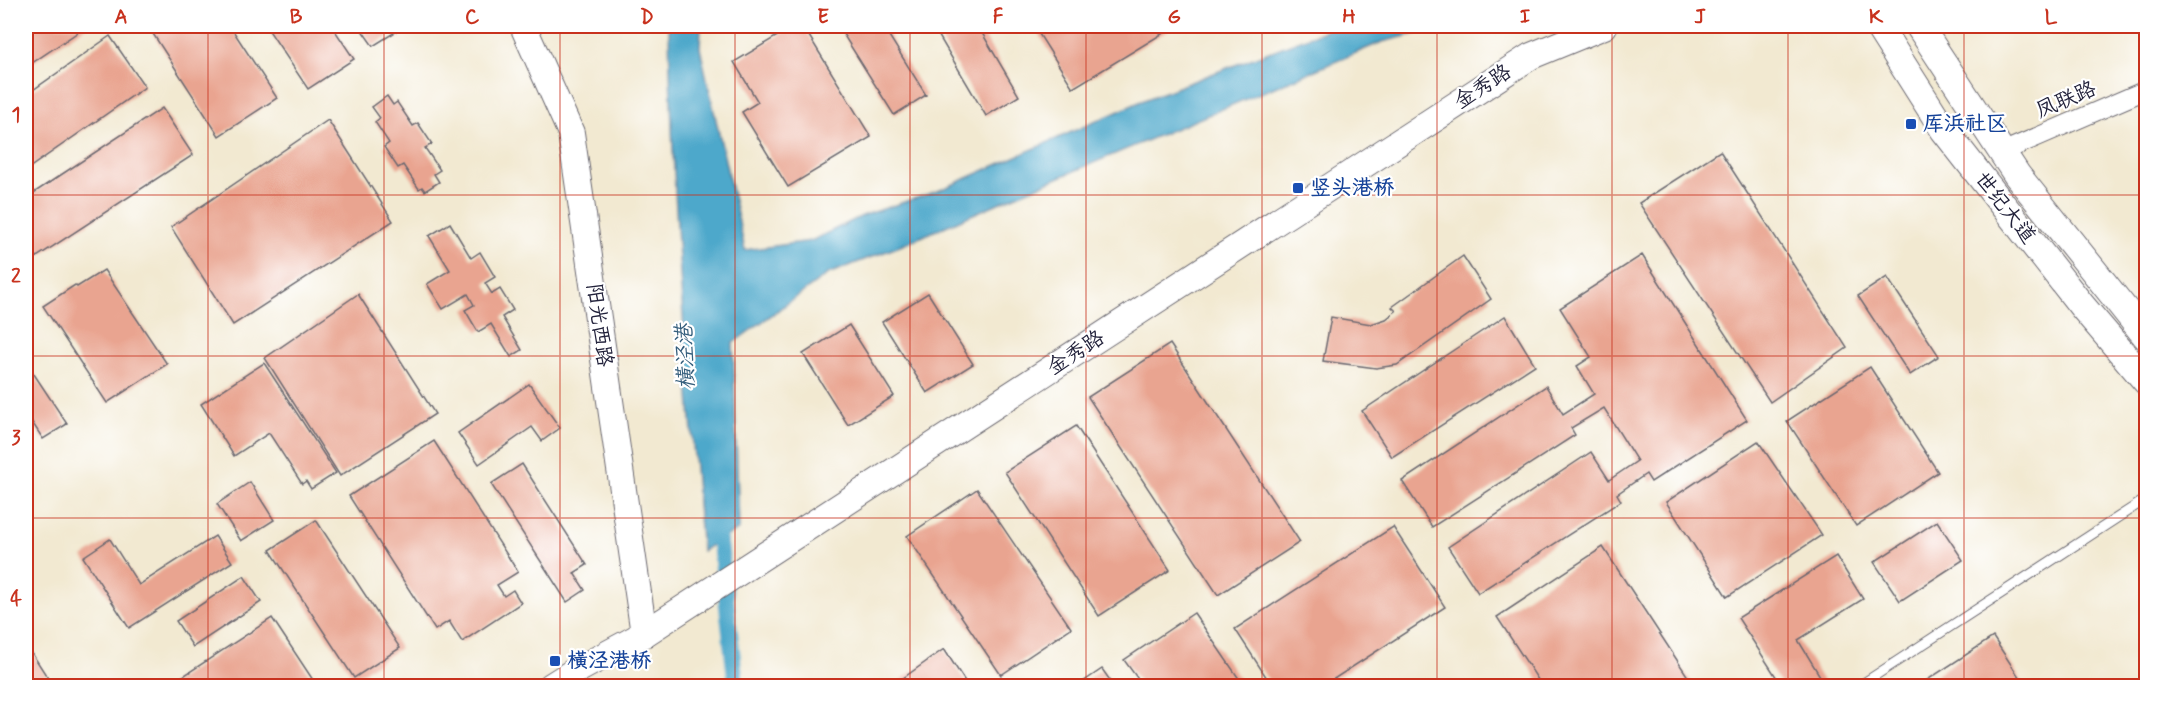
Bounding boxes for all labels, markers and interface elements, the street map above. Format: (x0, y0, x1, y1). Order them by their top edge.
text: A (114, 4, 128, 31)
text: B (290, 4, 303, 31)
text: C (465, 4, 480, 31)
text: D (640, 4, 654, 31)
text: E (817, 4, 829, 31)
text: F (993, 4, 1004, 31)
text: G (1167, 4, 1181, 31)
text: H (1342, 4, 1356, 31)
text: I (1520, 4, 1530, 31)
text: J (1694, 4, 1706, 31)
text: K (1869, 4, 1884, 31)
text: L (2045, 4, 2058, 31)
street label: 金秀路 (1449, 58, 1517, 116)
street label: 凤联路 (2032, 75, 2100, 125)
text: 1 (12, 102, 20, 129)
place label: 厍浜社区 (1923, 110, 2007, 138)
marker: 厍浜社区 (1904, 117, 1918, 131)
street label: 世纪大道 (1968, 166, 2042, 250)
place label: 竖头港桥 (1310, 174, 1394, 202)
marker: 竖头港桥 (1291, 181, 1305, 195)
text: 2 (11, 263, 21, 290)
street label: 阳光西路 (579, 281, 619, 369)
water label: 横泾港 (671, 322, 701, 390)
street label: 金秀路 (1042, 324, 1110, 382)
text: 3 (11, 425, 21, 452)
text: 4 (10, 586, 22, 613)
place label: 横泾港桥 (567, 647, 651, 675)
marker: 横泾港桥 (548, 654, 562, 668)

